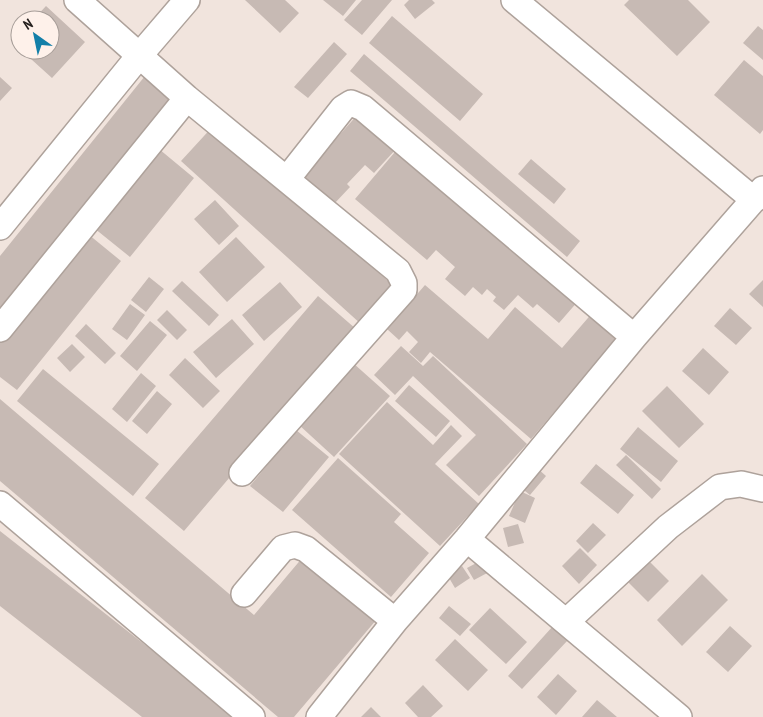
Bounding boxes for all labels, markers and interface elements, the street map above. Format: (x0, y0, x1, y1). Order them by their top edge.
north arrow (10, 10, 60, 60)
text: N (20, 14, 36, 34)

